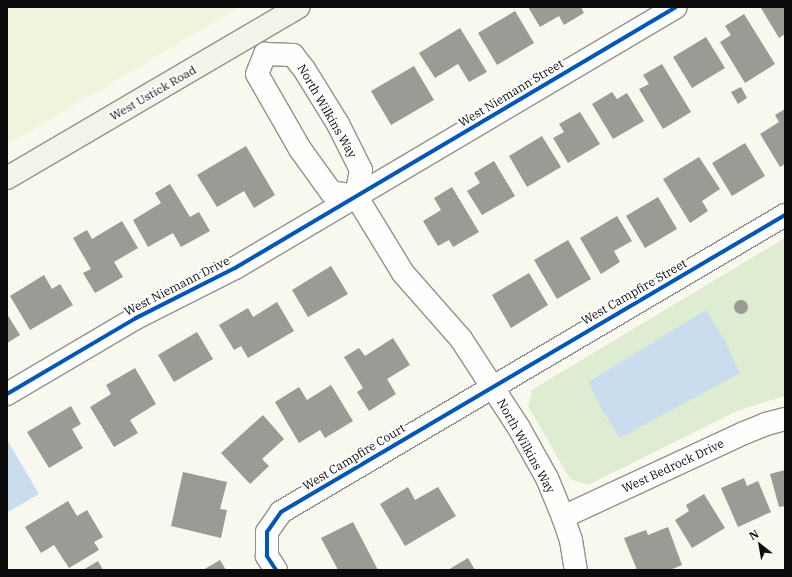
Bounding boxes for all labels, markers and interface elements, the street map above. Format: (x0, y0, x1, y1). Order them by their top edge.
street label: West Niemann Street (456, 56, 566, 130)
street label: West Ustick Road (107, 62, 199, 124)
street label: North Wilkins Way (294, 62, 360, 160)
street label: West Niemann Drive (122, 253, 232, 319)
street label: West Campfire Street (579, 256, 689, 328)
street label: North Wilkins Way (494, 396, 558, 496)
street label: West Campfire Court (300, 421, 408, 493)
street label: West Bedrock Drive (620, 436, 726, 496)
north arrow (740, 525, 780, 565)
text: N (746, 526, 761, 543)

